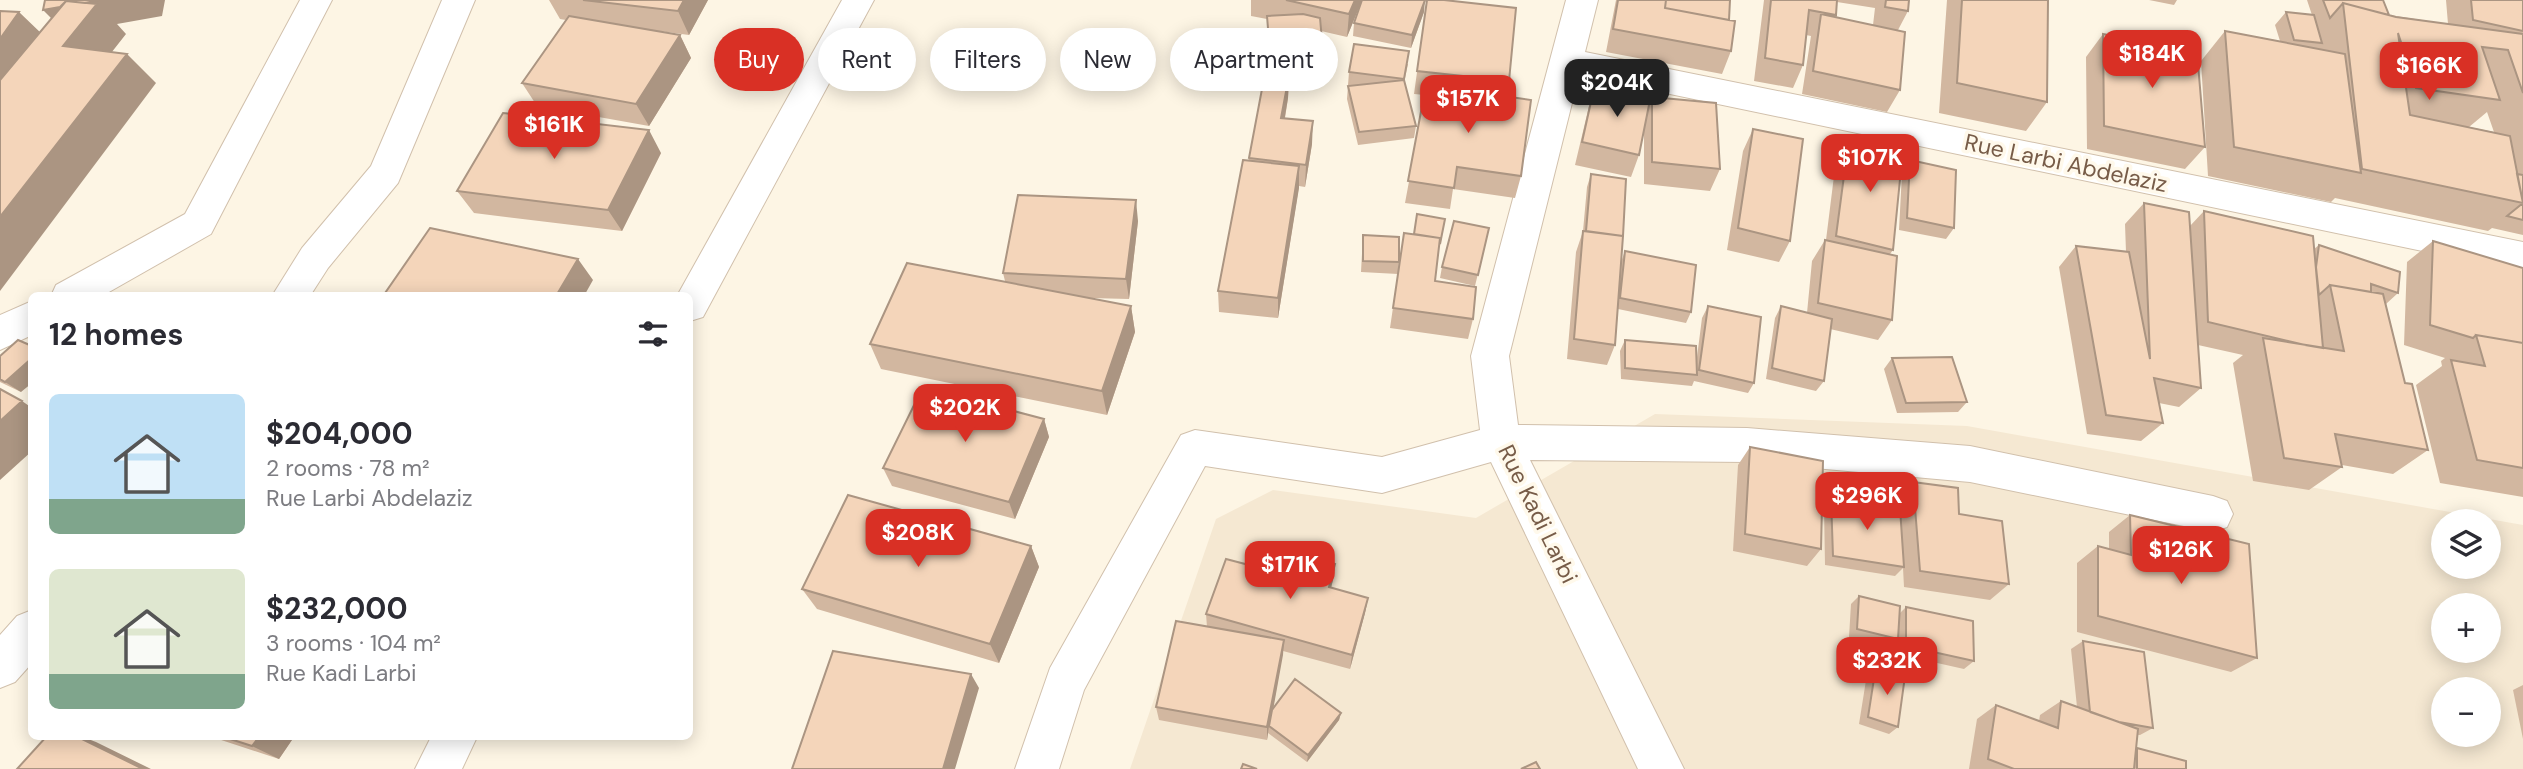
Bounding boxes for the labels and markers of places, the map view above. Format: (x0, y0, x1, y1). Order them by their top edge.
pin: $184K (2103, 31, 2201, 90)
pin: $166K (2380, 42, 2478, 102)
pin: $204K (1568, 60, 1666, 119)
pin: $157K (1419, 76, 1517, 135)
pin: $161K (505, 102, 603, 161)
pin: $107K (1821, 134, 1919, 194)
pin: $202K (916, 384, 1014, 444)
pin: $296K (1818, 472, 1916, 532)
pin: $208K (869, 510, 967, 569)
pin: $126K (2132, 526, 2230, 586)
pin: $171K (1241, 542, 1339, 601)
pin: $232K (1838, 638, 1936, 697)

